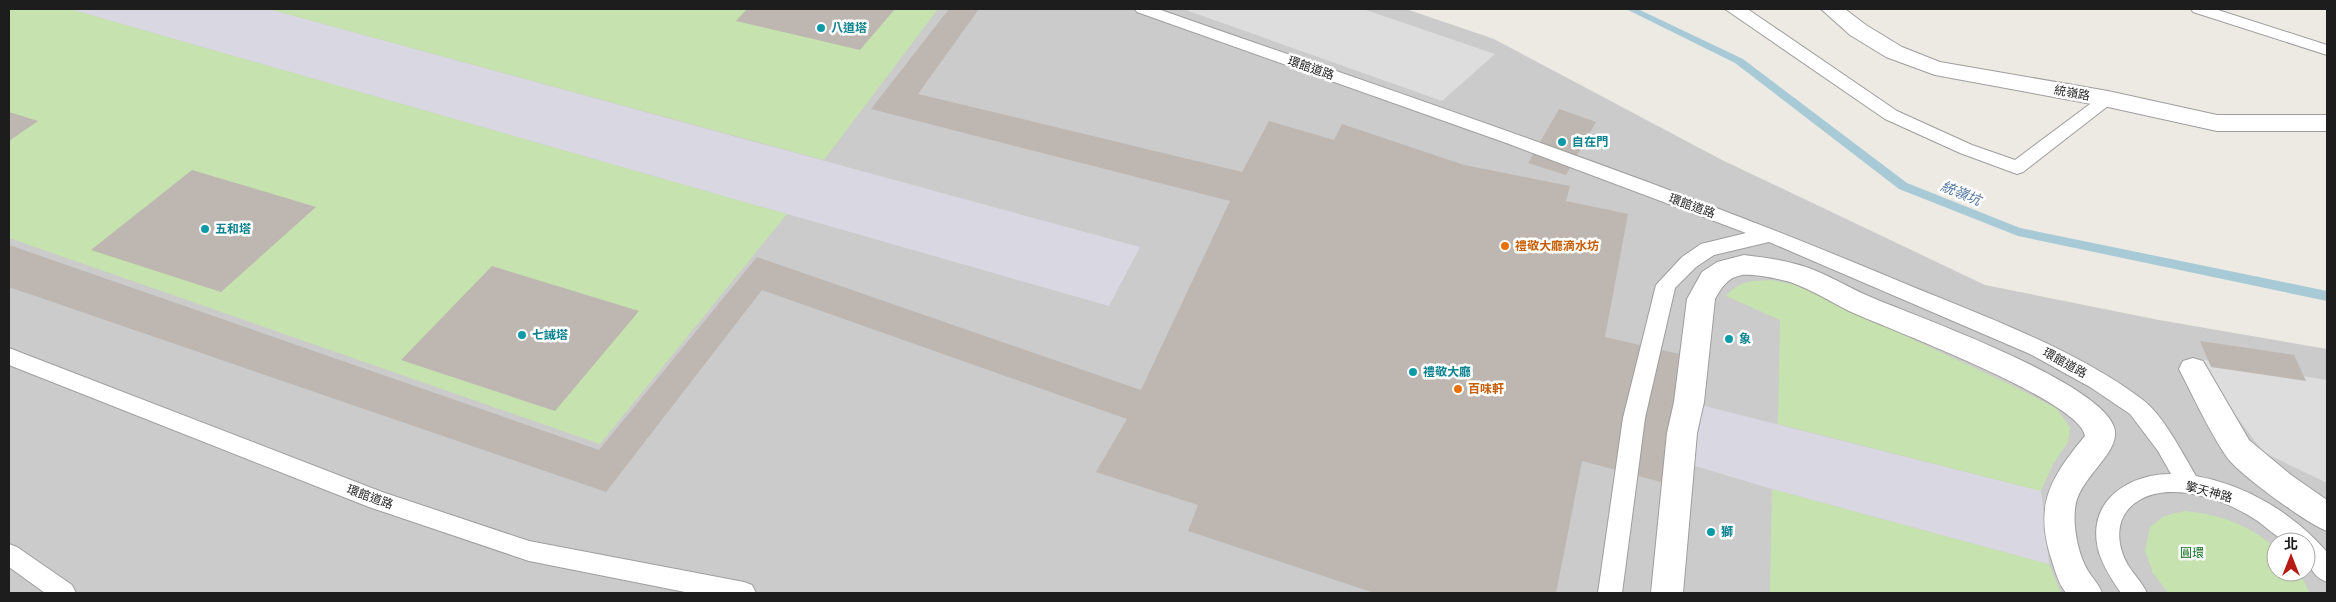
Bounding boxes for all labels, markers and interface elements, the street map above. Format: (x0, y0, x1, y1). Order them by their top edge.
place label: 八道塔 (831, 21, 867, 35)
marker: 八道塔 (815, 22, 827, 34)
street label: 環館道路 (1286, 54, 1336, 82)
street label: 統嶺路 (2053, 83, 2091, 103)
place label: 自在門 (1572, 135, 1608, 149)
marker: 自在門 (1556, 136, 1568, 148)
water label: 統嶺坑 (1939, 178, 1985, 209)
street label: 環館道路 (1667, 191, 1717, 221)
place label: 五和塔 (215, 222, 251, 236)
marker: 五和塔 (199, 223, 211, 235)
place label: 禮敬大廳滴水坊 (1515, 239, 1599, 253)
marker: 禮敬大廳滴水坊 (1499, 240, 1511, 252)
place label: 七誡塔 (532, 328, 568, 342)
marker: 七誡塔 (516, 329, 528, 341)
place label: 象 (1739, 332, 1751, 346)
marker: 象 (1723, 333, 1735, 345)
street label: 環館道路 (2041, 345, 2089, 381)
place label: 禮敬大廳 (1423, 365, 1471, 379)
marker: 禮敬大廳 (1407, 366, 1419, 378)
place label: 百味軒 (1468, 382, 1504, 396)
marker: 百味軒 (1452, 383, 1464, 395)
street label: 擎天神路 (2184, 479, 2234, 505)
street label: 環館道路 (345, 482, 395, 512)
place label: 獅 (1721, 525, 1733, 539)
marker: 獅 (1705, 526, 1717, 538)
north arrow (2266, 532, 2316, 582)
text: 北 (2284, 536, 2298, 552)
park label: 圓環 (2180, 546, 2204, 560)

